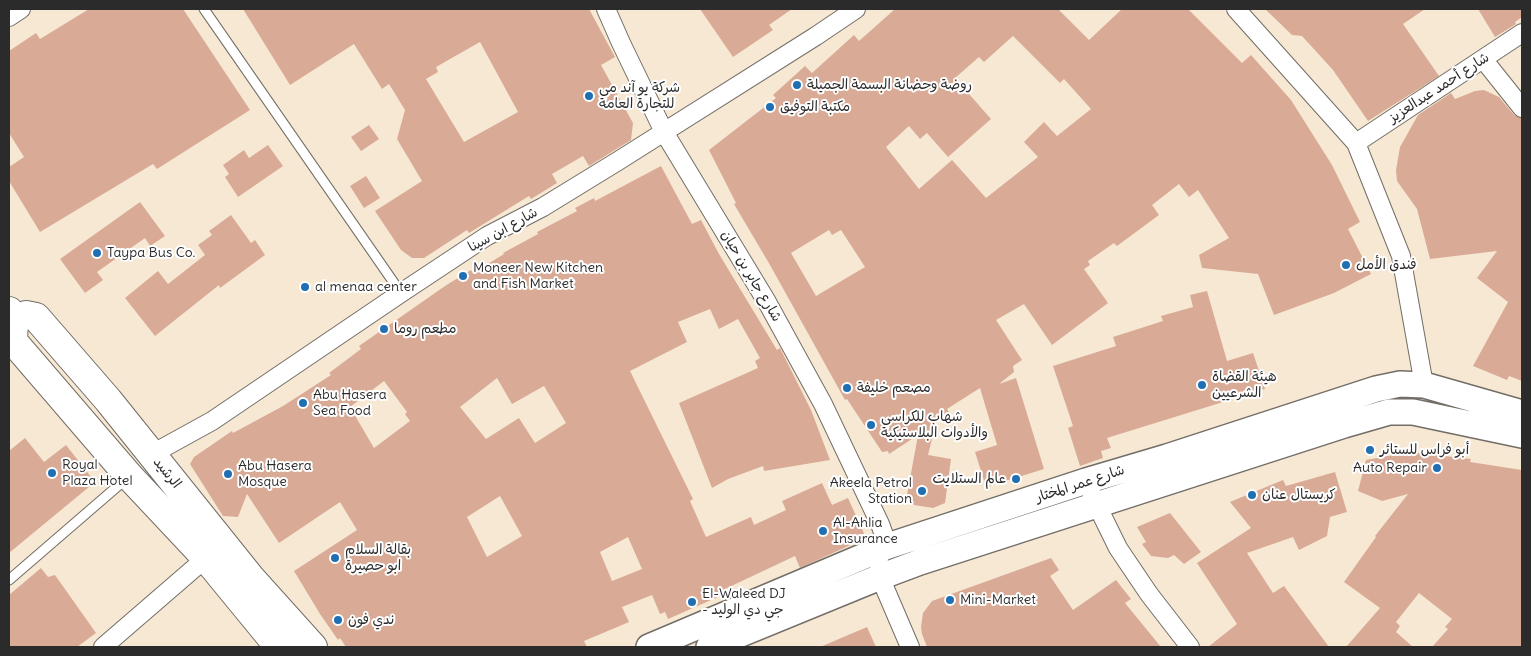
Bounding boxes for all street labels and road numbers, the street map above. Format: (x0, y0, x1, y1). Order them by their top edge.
street label: شارع أحمد عبدالعزيز (1386, 49, 1492, 127)
street label: شارع ابن سينا (465, 204, 541, 256)
street label: شارع جابر بن حيان (717, 227, 785, 325)
street label: الرشيد (149, 454, 185, 492)
street label: شارع عمر المختار (1033, 462, 1127, 506)

